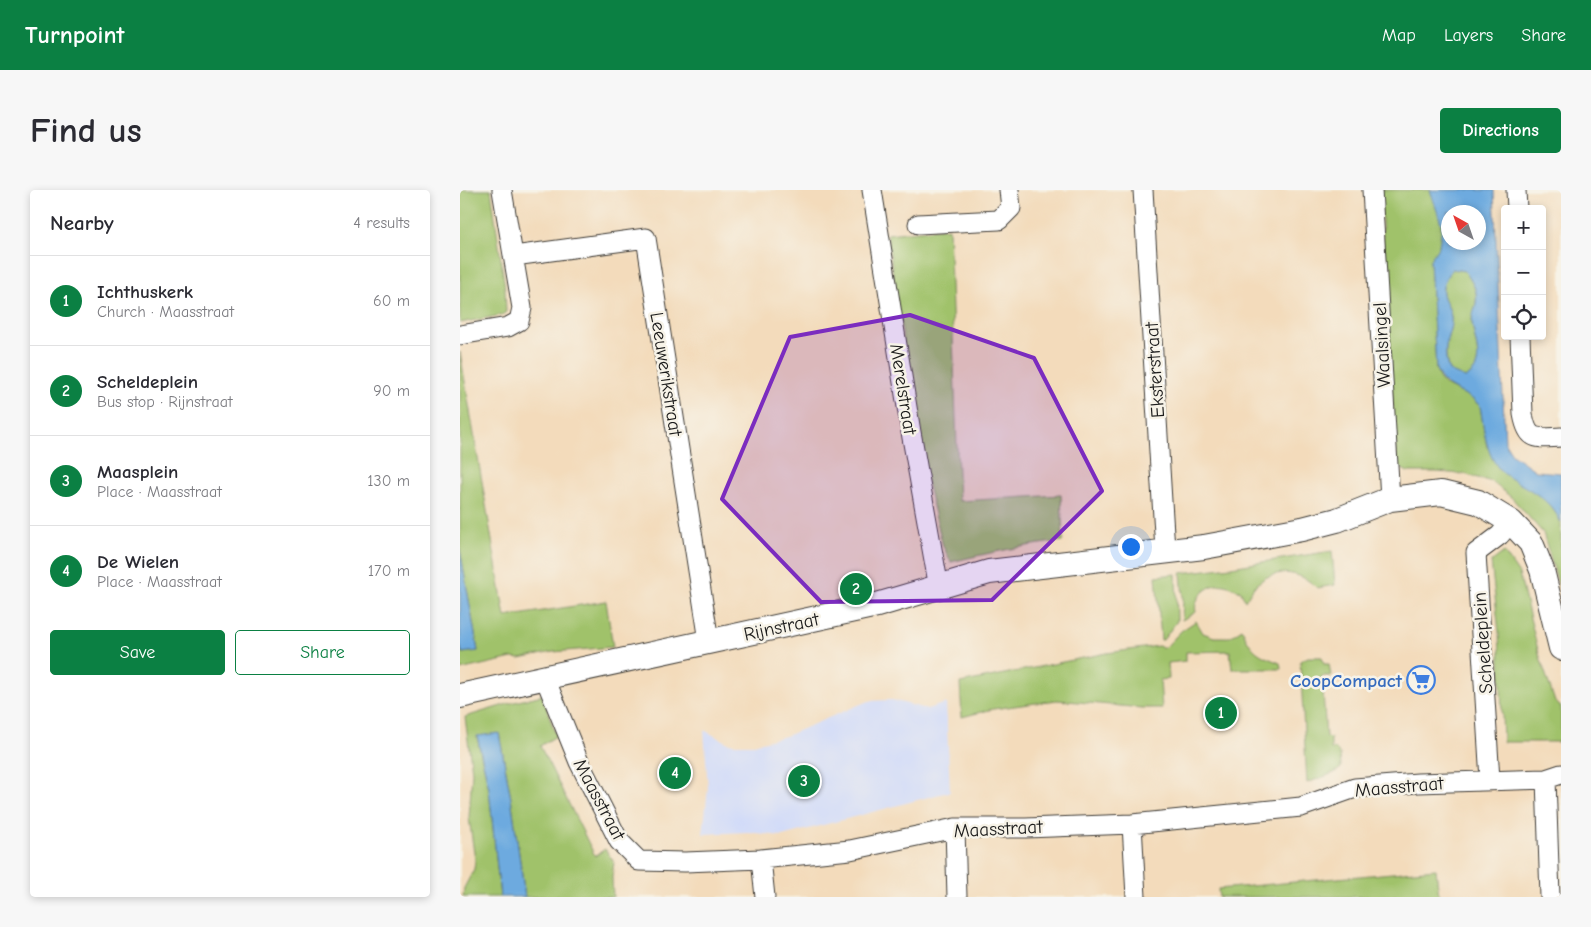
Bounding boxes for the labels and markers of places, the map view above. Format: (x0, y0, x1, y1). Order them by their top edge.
pin: 2 (840, 570, 872, 608)
supermarket icon: CoopCompact (1406, 665, 1436, 695)
place label: CoopCompact (1290, 670, 1403, 692)
pin: 1 (1205, 694, 1237, 732)
pin: 4 (659, 754, 691, 792)
pin: 3 (788, 762, 820, 800)

